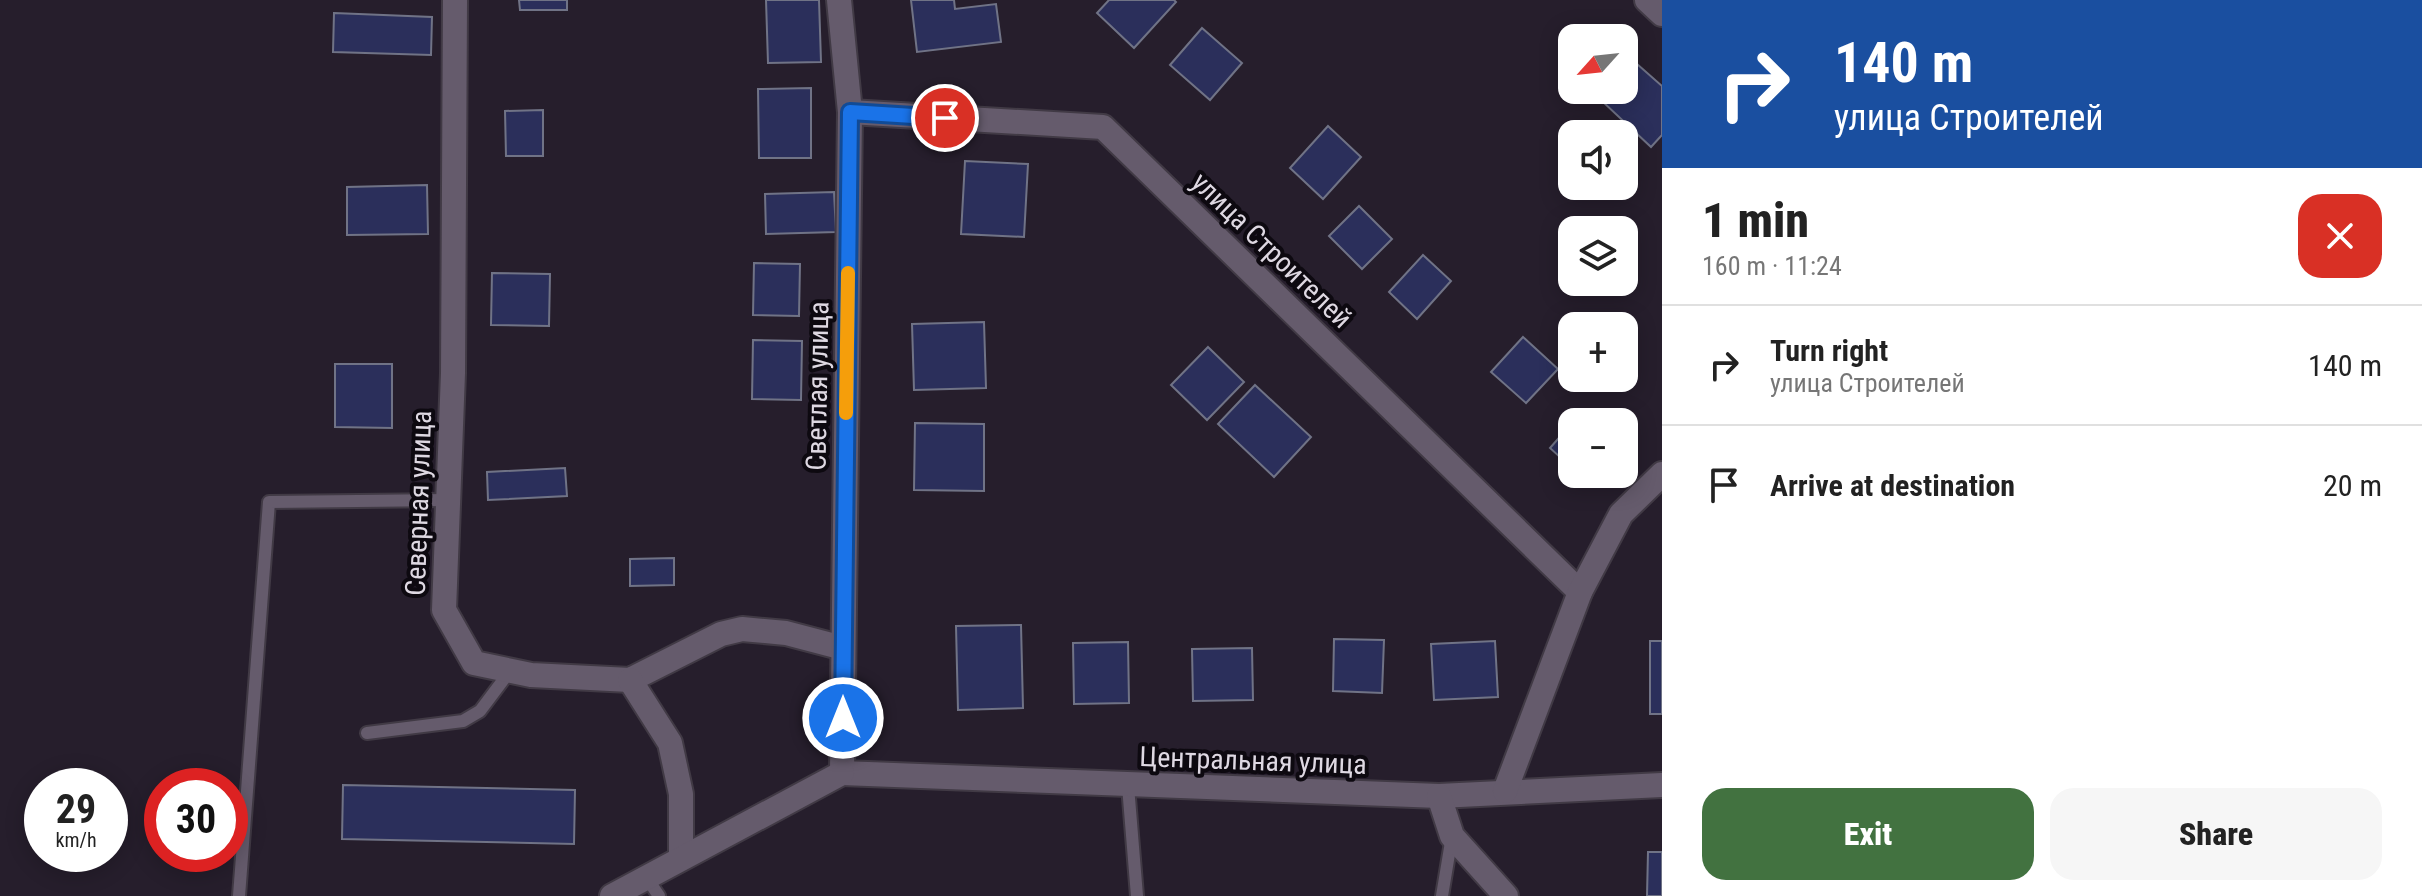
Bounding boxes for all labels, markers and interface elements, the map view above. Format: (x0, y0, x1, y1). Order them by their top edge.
north arrow (1558, 24, 1638, 104)
map controls (1558, 24, 1638, 488)
text: 140 m (1834, 30, 1973, 96)
icon: right (1702, 32, 1806, 136)
pin (911, 84, 979, 152)
icon: arrive (923, 96, 967, 140)
text: улица Строителей (1834, 97, 2104, 139)
button: sound (1558, 120, 1638, 200)
street label: улица Строителей (1185, 166, 1359, 335)
text: 1 min (1702, 192, 1809, 249)
button: close (2298, 194, 2382, 278)
button: layers (1558, 216, 1638, 296)
text: 160 m · 11:24 (1702, 251, 1842, 281)
street label: Светлая улица (800, 301, 835, 471)
button: + (1558, 312, 1638, 392)
text: Turn right (1770, 333, 1888, 368)
icon: right (1702, 343, 1746, 387)
text: 140 m (2308, 348, 2382, 383)
text: улица Строителей (1770, 368, 1965, 398)
button: − (1558, 408, 1638, 488)
street label: Северная улица (399, 410, 438, 596)
icon: arrive (1702, 463, 1746, 507)
text: Arrive at destination (1770, 468, 2015, 503)
text: 20 m (2323, 468, 2382, 503)
position arrow (801, 676, 885, 760)
street label: Центральная улица (1139, 740, 1367, 781)
speed limit sign: 30 (144, 768, 248, 872)
text: 29 (56, 786, 96, 833)
button: Exit (1702, 788, 2034, 880)
button: Share (2050, 788, 2382, 880)
text: km/h (55, 828, 97, 852)

